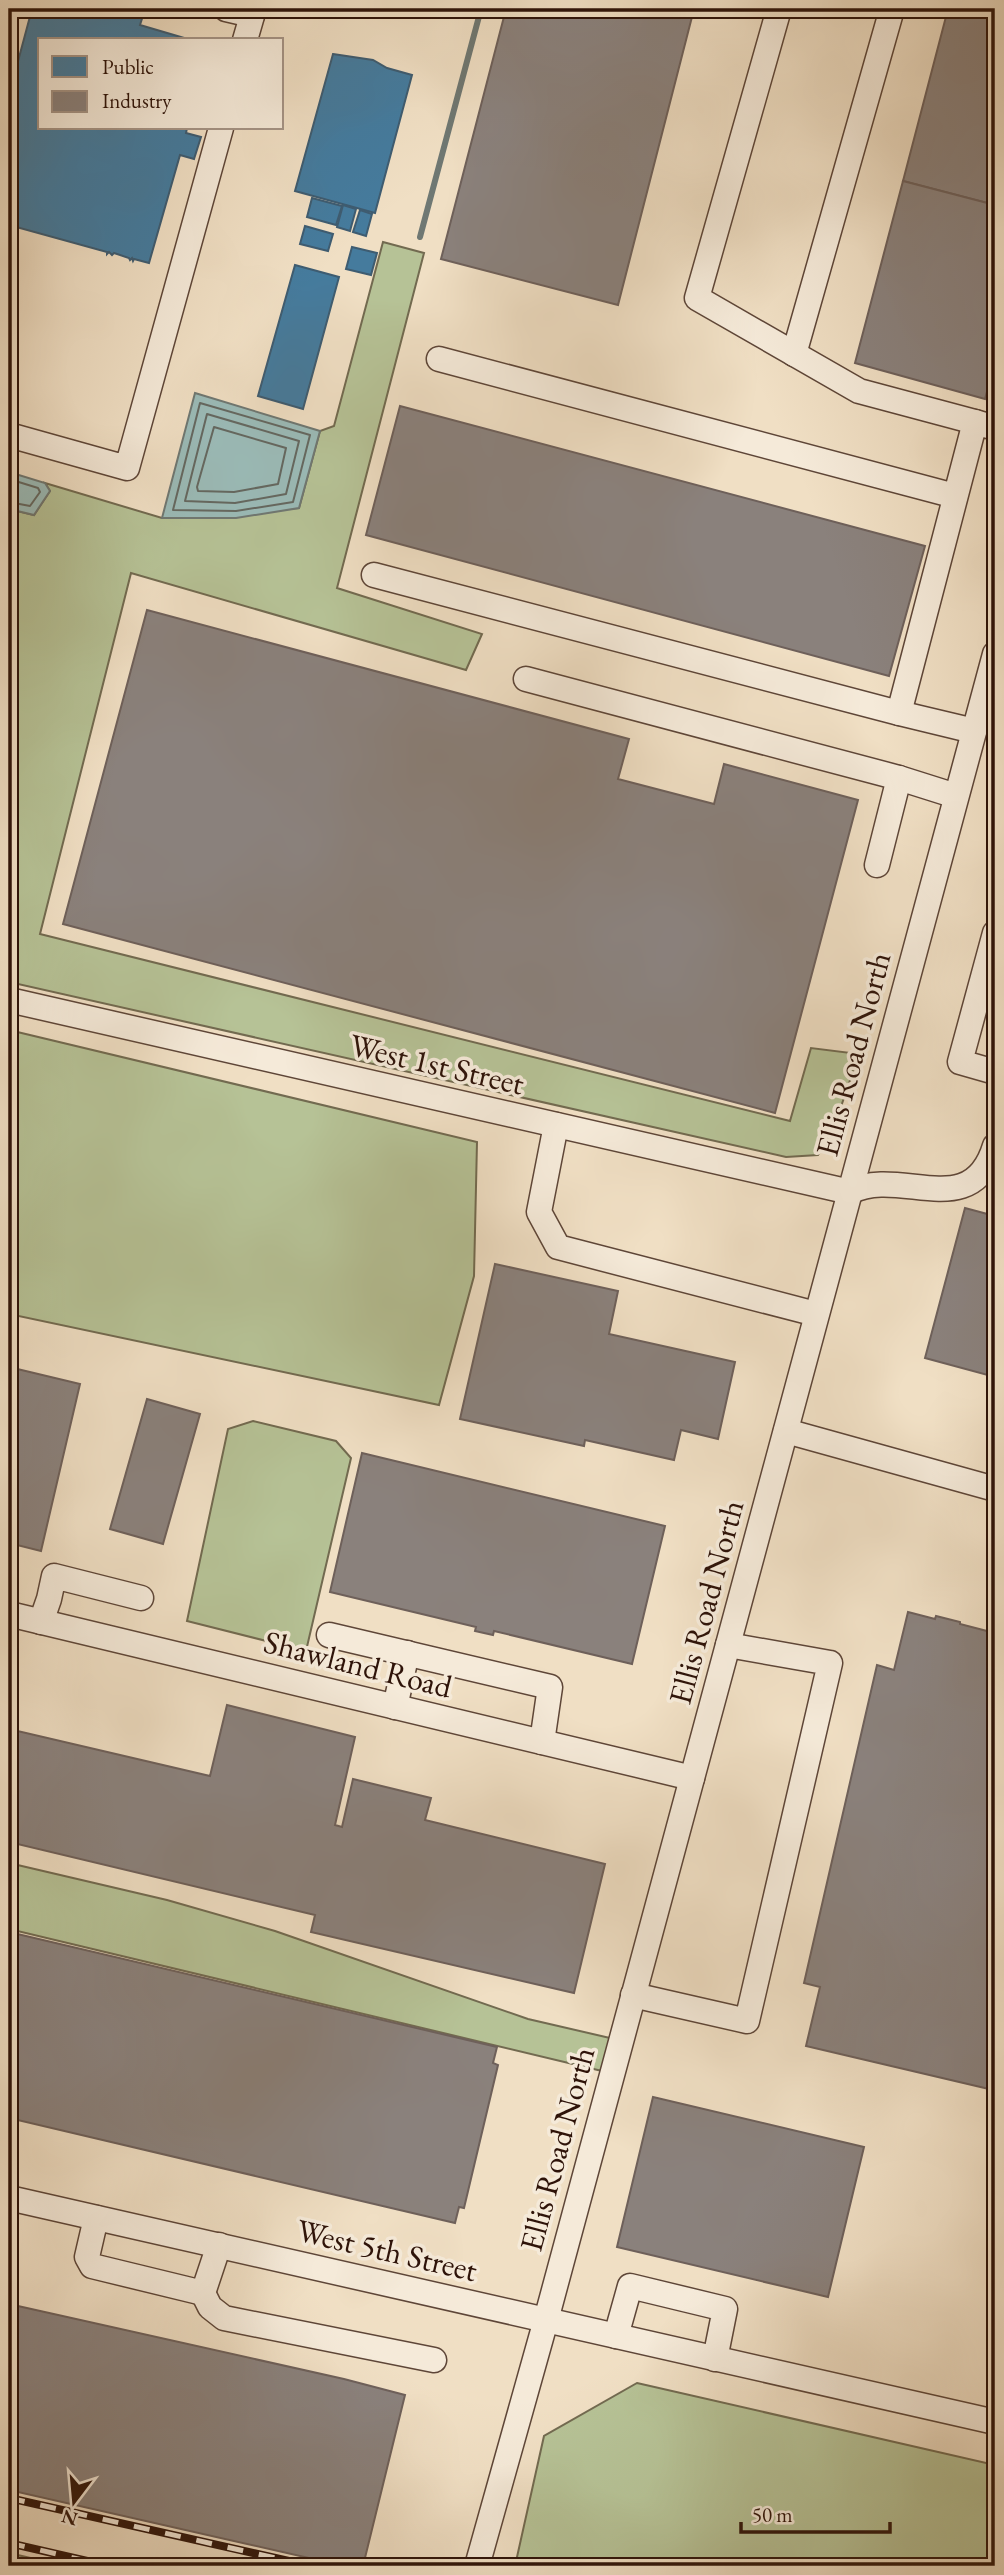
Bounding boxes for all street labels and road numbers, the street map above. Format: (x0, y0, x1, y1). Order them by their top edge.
street label: Ellis Road North (806, 947, 900, 1161)
street label: West 1st Street (346, 1024, 528, 1104)
street label: Ellis Road North (659, 1495, 753, 1709)
street label: Shawland Road (260, 1620, 457, 1708)
street label: Ellis Road North (510, 2042, 604, 2256)
street label: West 5th Street (293, 2209, 481, 2291)

